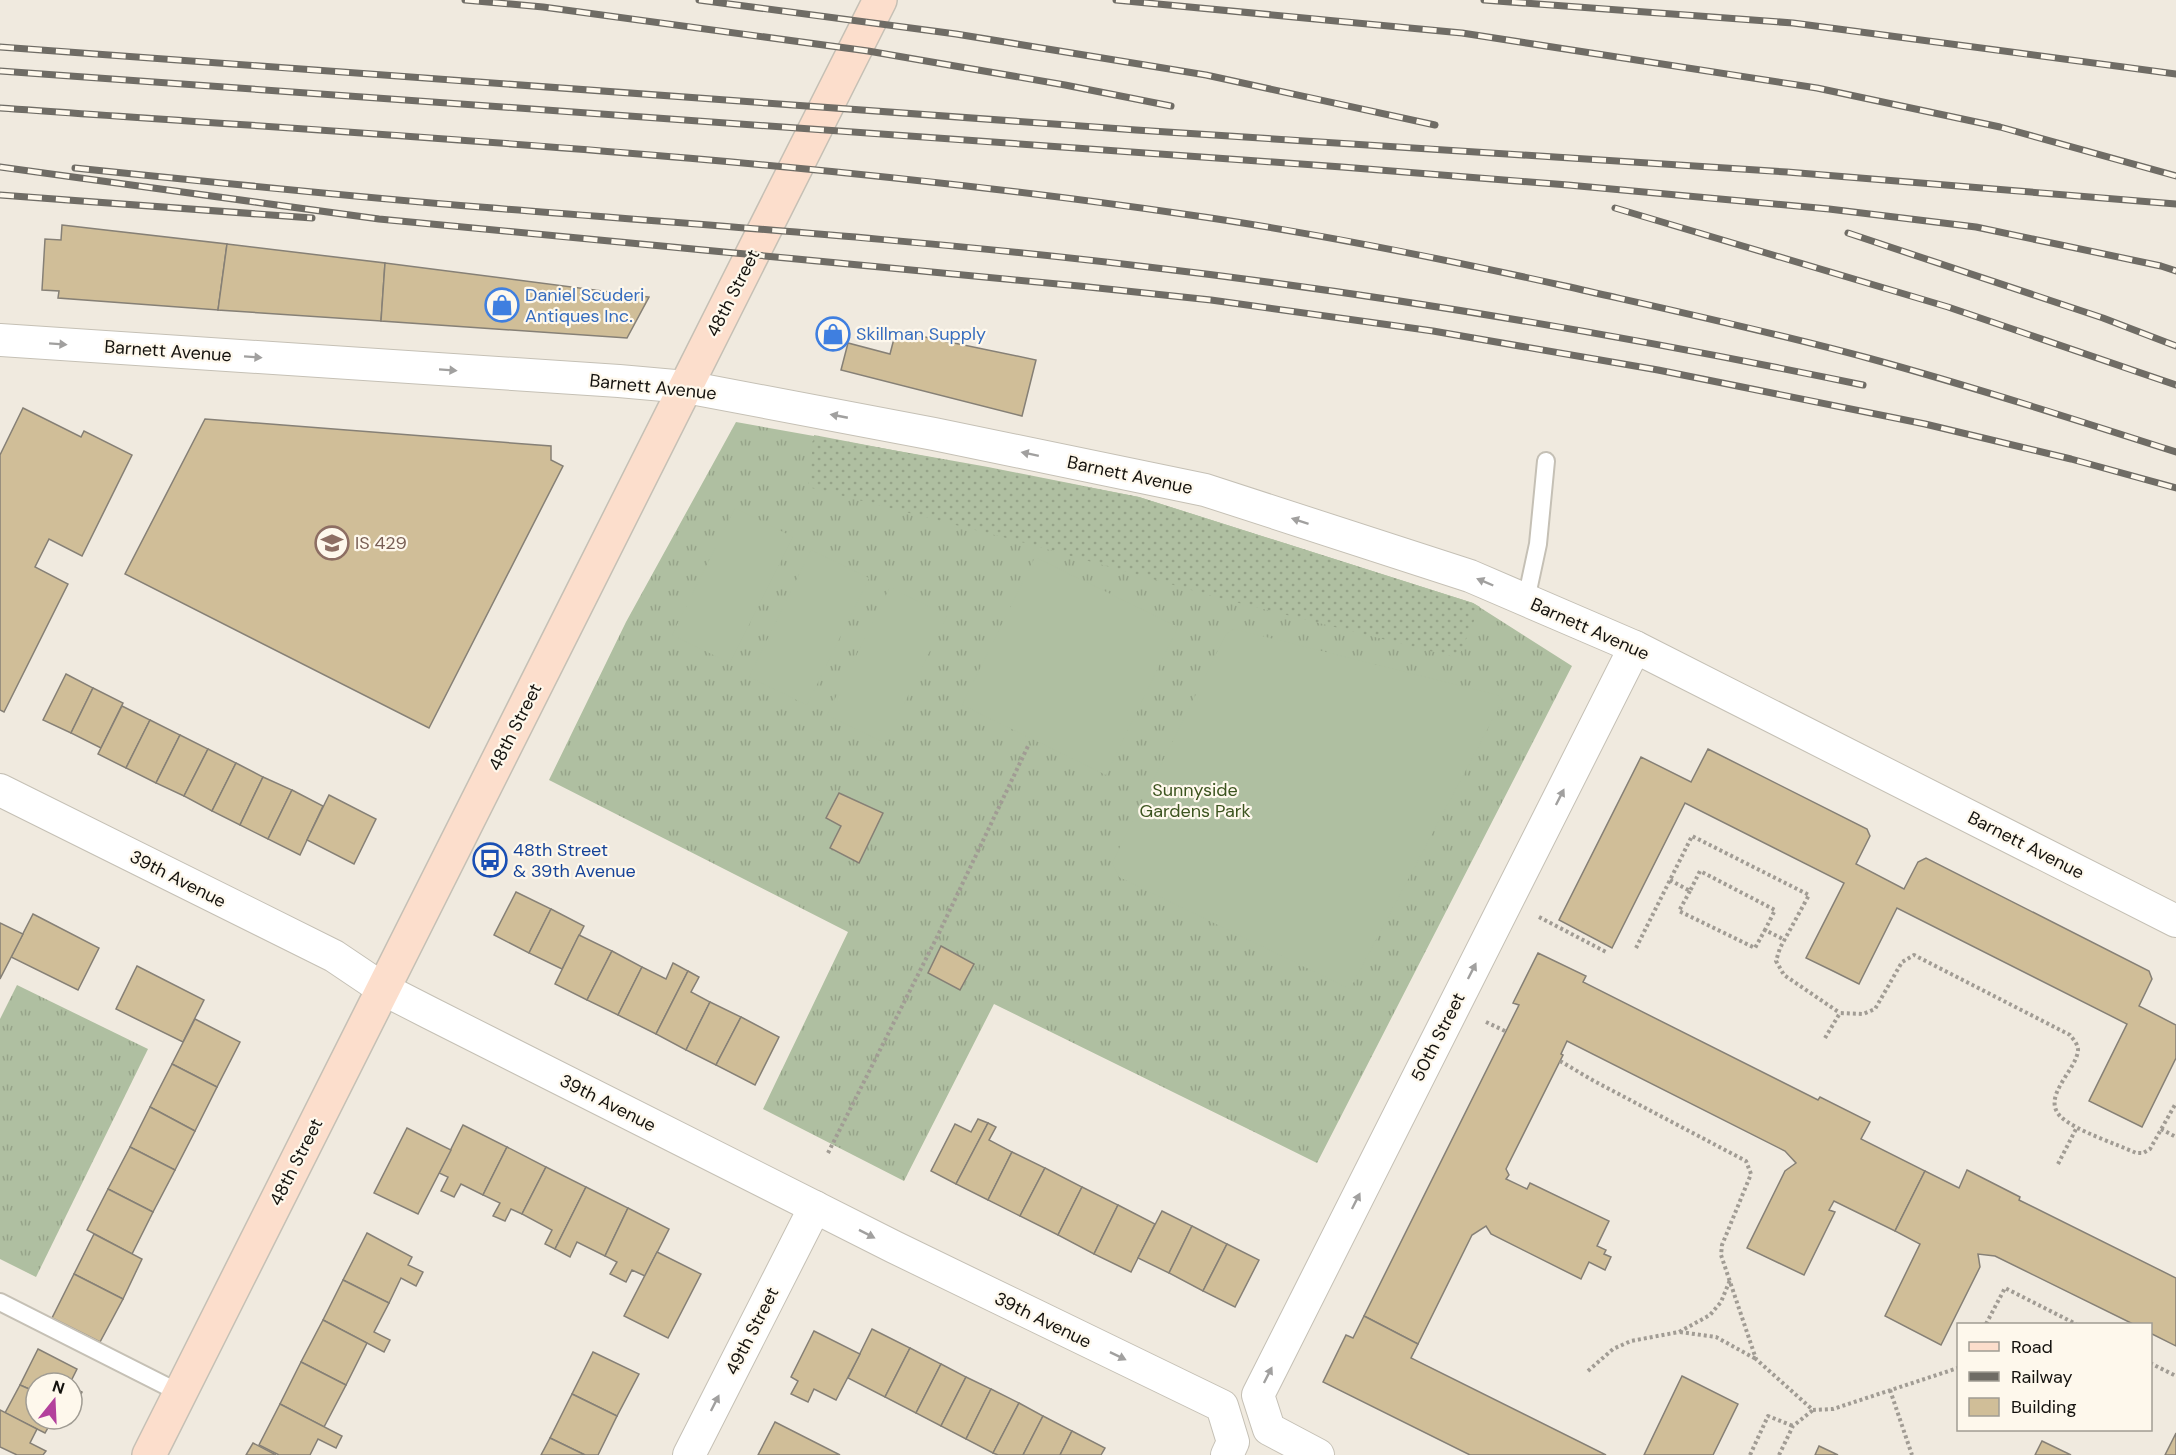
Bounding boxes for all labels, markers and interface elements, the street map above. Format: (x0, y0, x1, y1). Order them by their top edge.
street label: 48th Street (701, 245, 765, 341)
place label: Daniel Scuderi Antiques Inc. (525, 283, 644, 328)
shop icon: Daniel Scuderi Antiques Inc. (484, 287, 520, 323)
shop icon: Skillman Supply (815, 316, 851, 352)
place label: Skillman Supply (856, 322, 986, 346)
street label: Barnett Avenue (104, 335, 232, 367)
one-way arrow (49, 339, 68, 348)
one-way arrow (243, 352, 262, 361)
one-way arrow (438, 365, 457, 374)
street label: Barnett Avenue (588, 368, 718, 406)
one-way arrow (829, 411, 848, 420)
one-way arrow (1020, 449, 1039, 458)
street label: Barnett Avenue (1065, 450, 1195, 500)
one-way arrow (1291, 516, 1309, 525)
school or university icon: IS 429 (314, 525, 350, 561)
place label: IS 429 (355, 531, 407, 555)
one-way arrow (1477, 578, 1494, 587)
street label: Barnett Avenue (1527, 592, 1653, 666)
street label: 48th Street (483, 679, 547, 775)
park label: Sunnyside Gardens Park (1140, 778, 1250, 823)
one-way arrow (1555, 788, 1565, 805)
street label: Barnett Avenue (1964, 805, 2088, 885)
place label: 48th Street & 39th Avenue (513, 838, 636, 883)
bus stop icon: 48th Street & 39th Avenue (472, 842, 508, 878)
street label: 39th Avenue (126, 845, 230, 913)
one-way arrow (1467, 962, 1477, 979)
street label: 50th Street (1405, 989, 1471, 1085)
street label: 39th Avenue (556, 1069, 660, 1137)
street label: 48th Street (264, 1114, 328, 1210)
one-way arrow (1351, 1192, 1361, 1209)
one-way arrow (858, 1228, 876, 1238)
street label: 49th Street (720, 1283, 784, 1379)
street label: 39th Avenue (991, 1286, 1095, 1354)
legend (1957, 1323, 2152, 1431)
text: Road (2011, 1335, 2053, 1359)
one-way arrow (1109, 1351, 1126, 1360)
text: Railway (2011, 1365, 2073, 1389)
one-way arrow (1263, 1366, 1273, 1383)
north arrow (24, 1371, 84, 1431)
text: N (50, 1375, 67, 1399)
one-way arrow (711, 1394, 720, 1411)
text: Building (2011, 1395, 2076, 1419)

